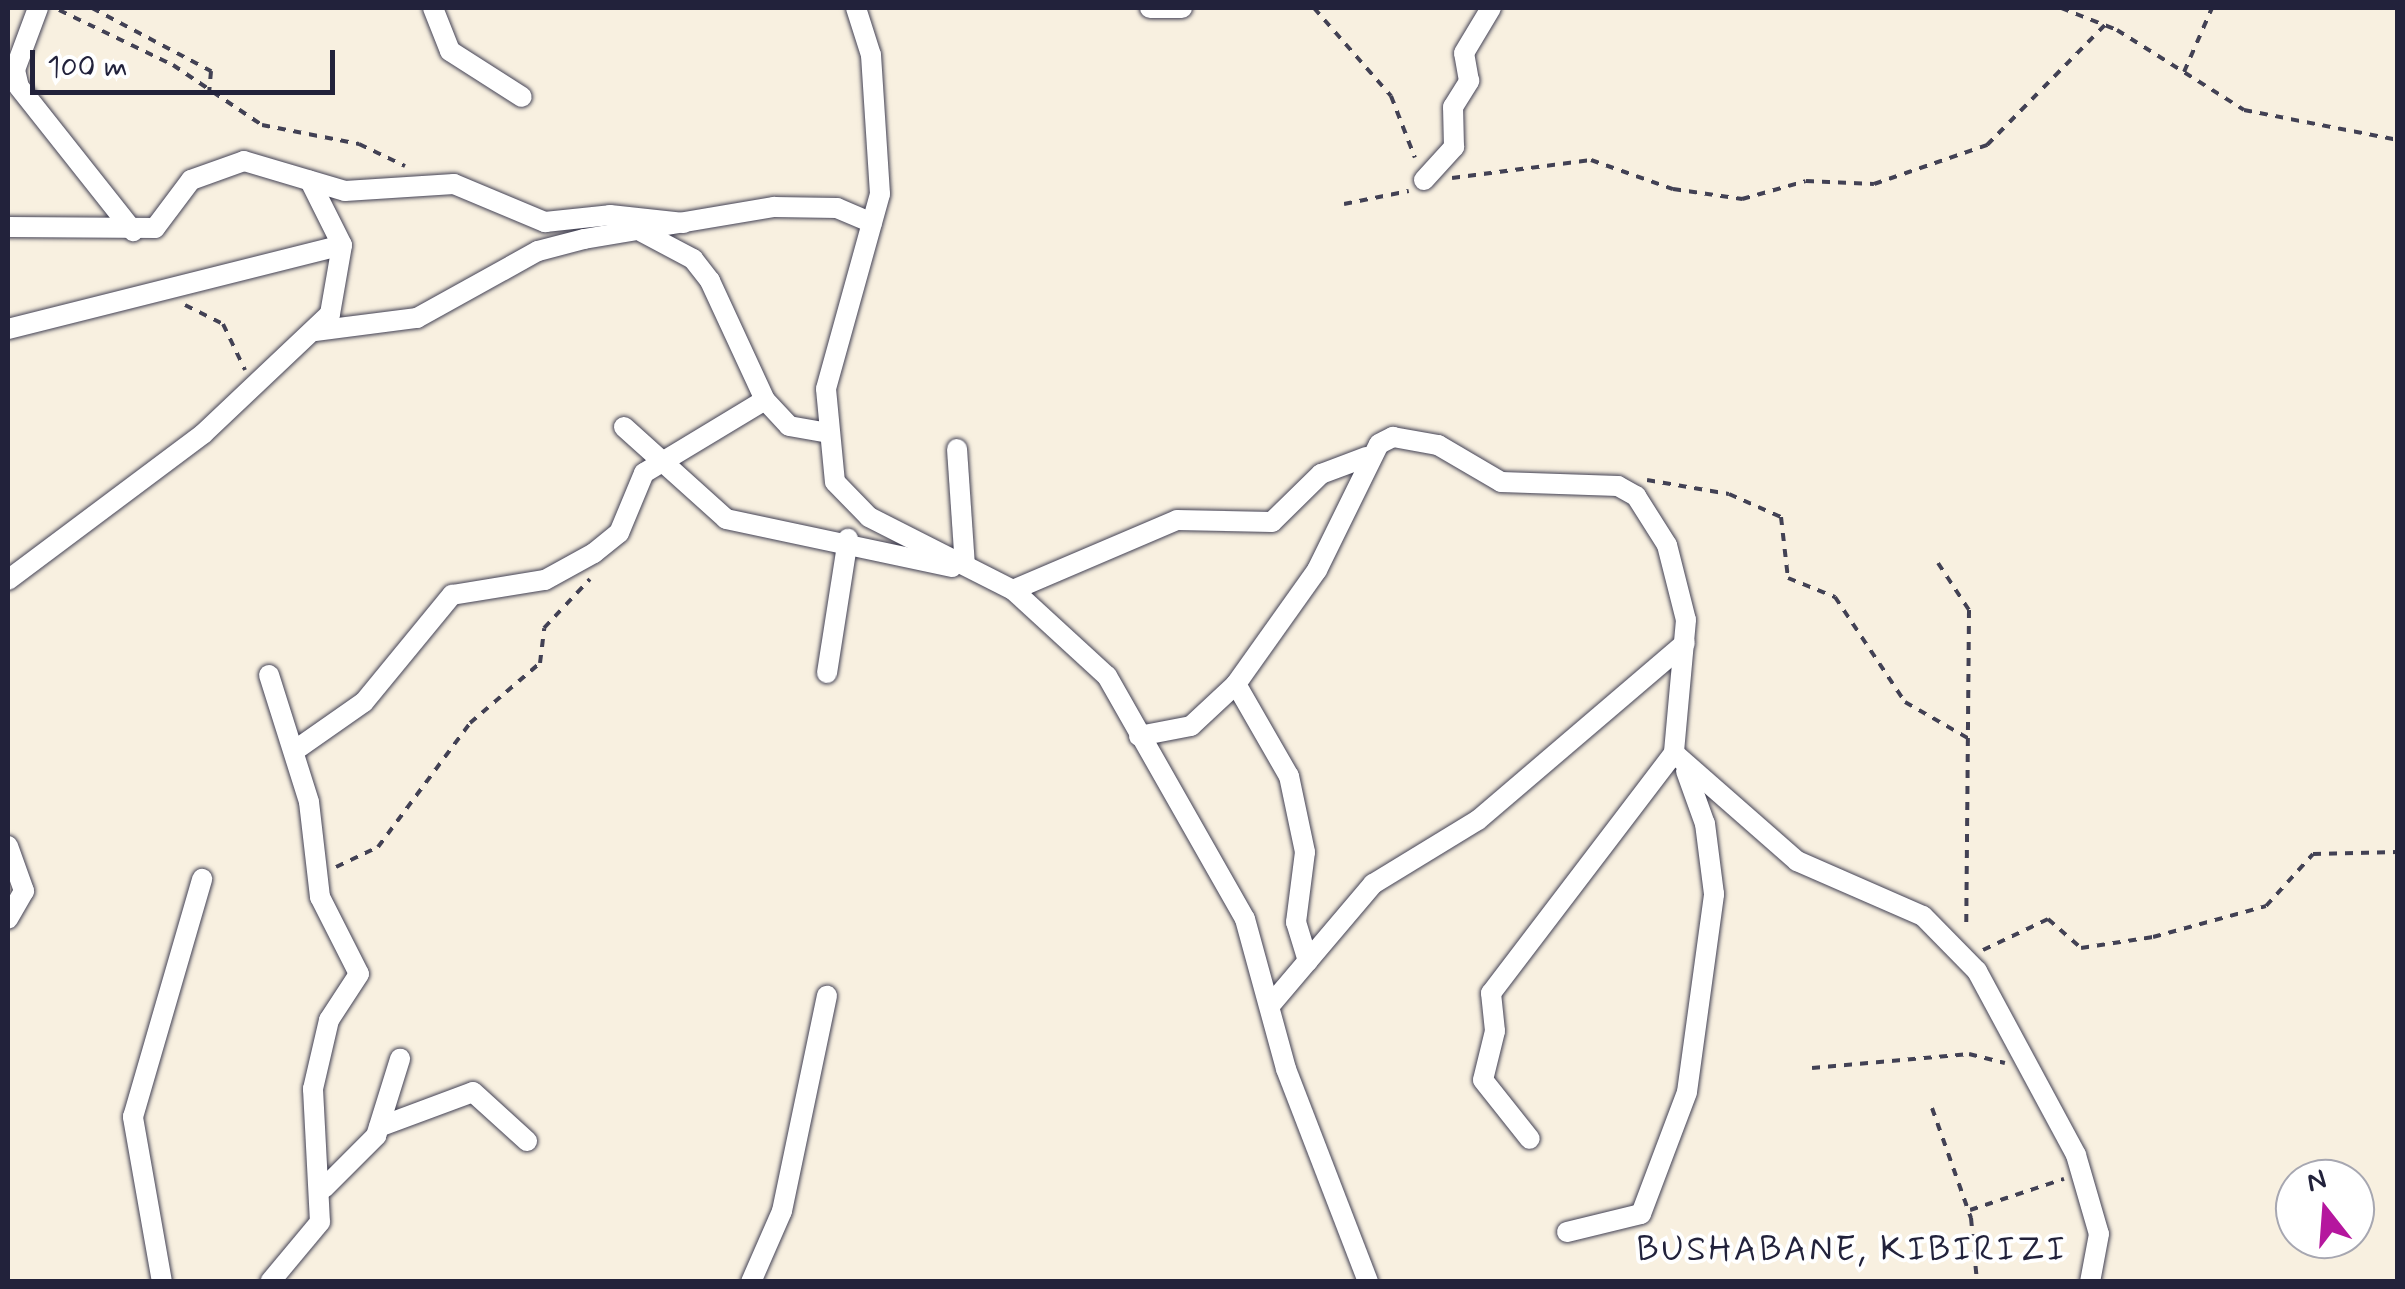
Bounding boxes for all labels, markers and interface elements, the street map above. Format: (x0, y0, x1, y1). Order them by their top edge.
scale bar (35, 30, 340, 92)
text: 100 m (47, 48, 128, 87)
north arrow (2275, 1159, 2375, 1259)
text: N (2302, 1161, 2331, 1202)
district label: BUSHABANE, KIBIRIZI (1639, 1229, 2065, 1271)

